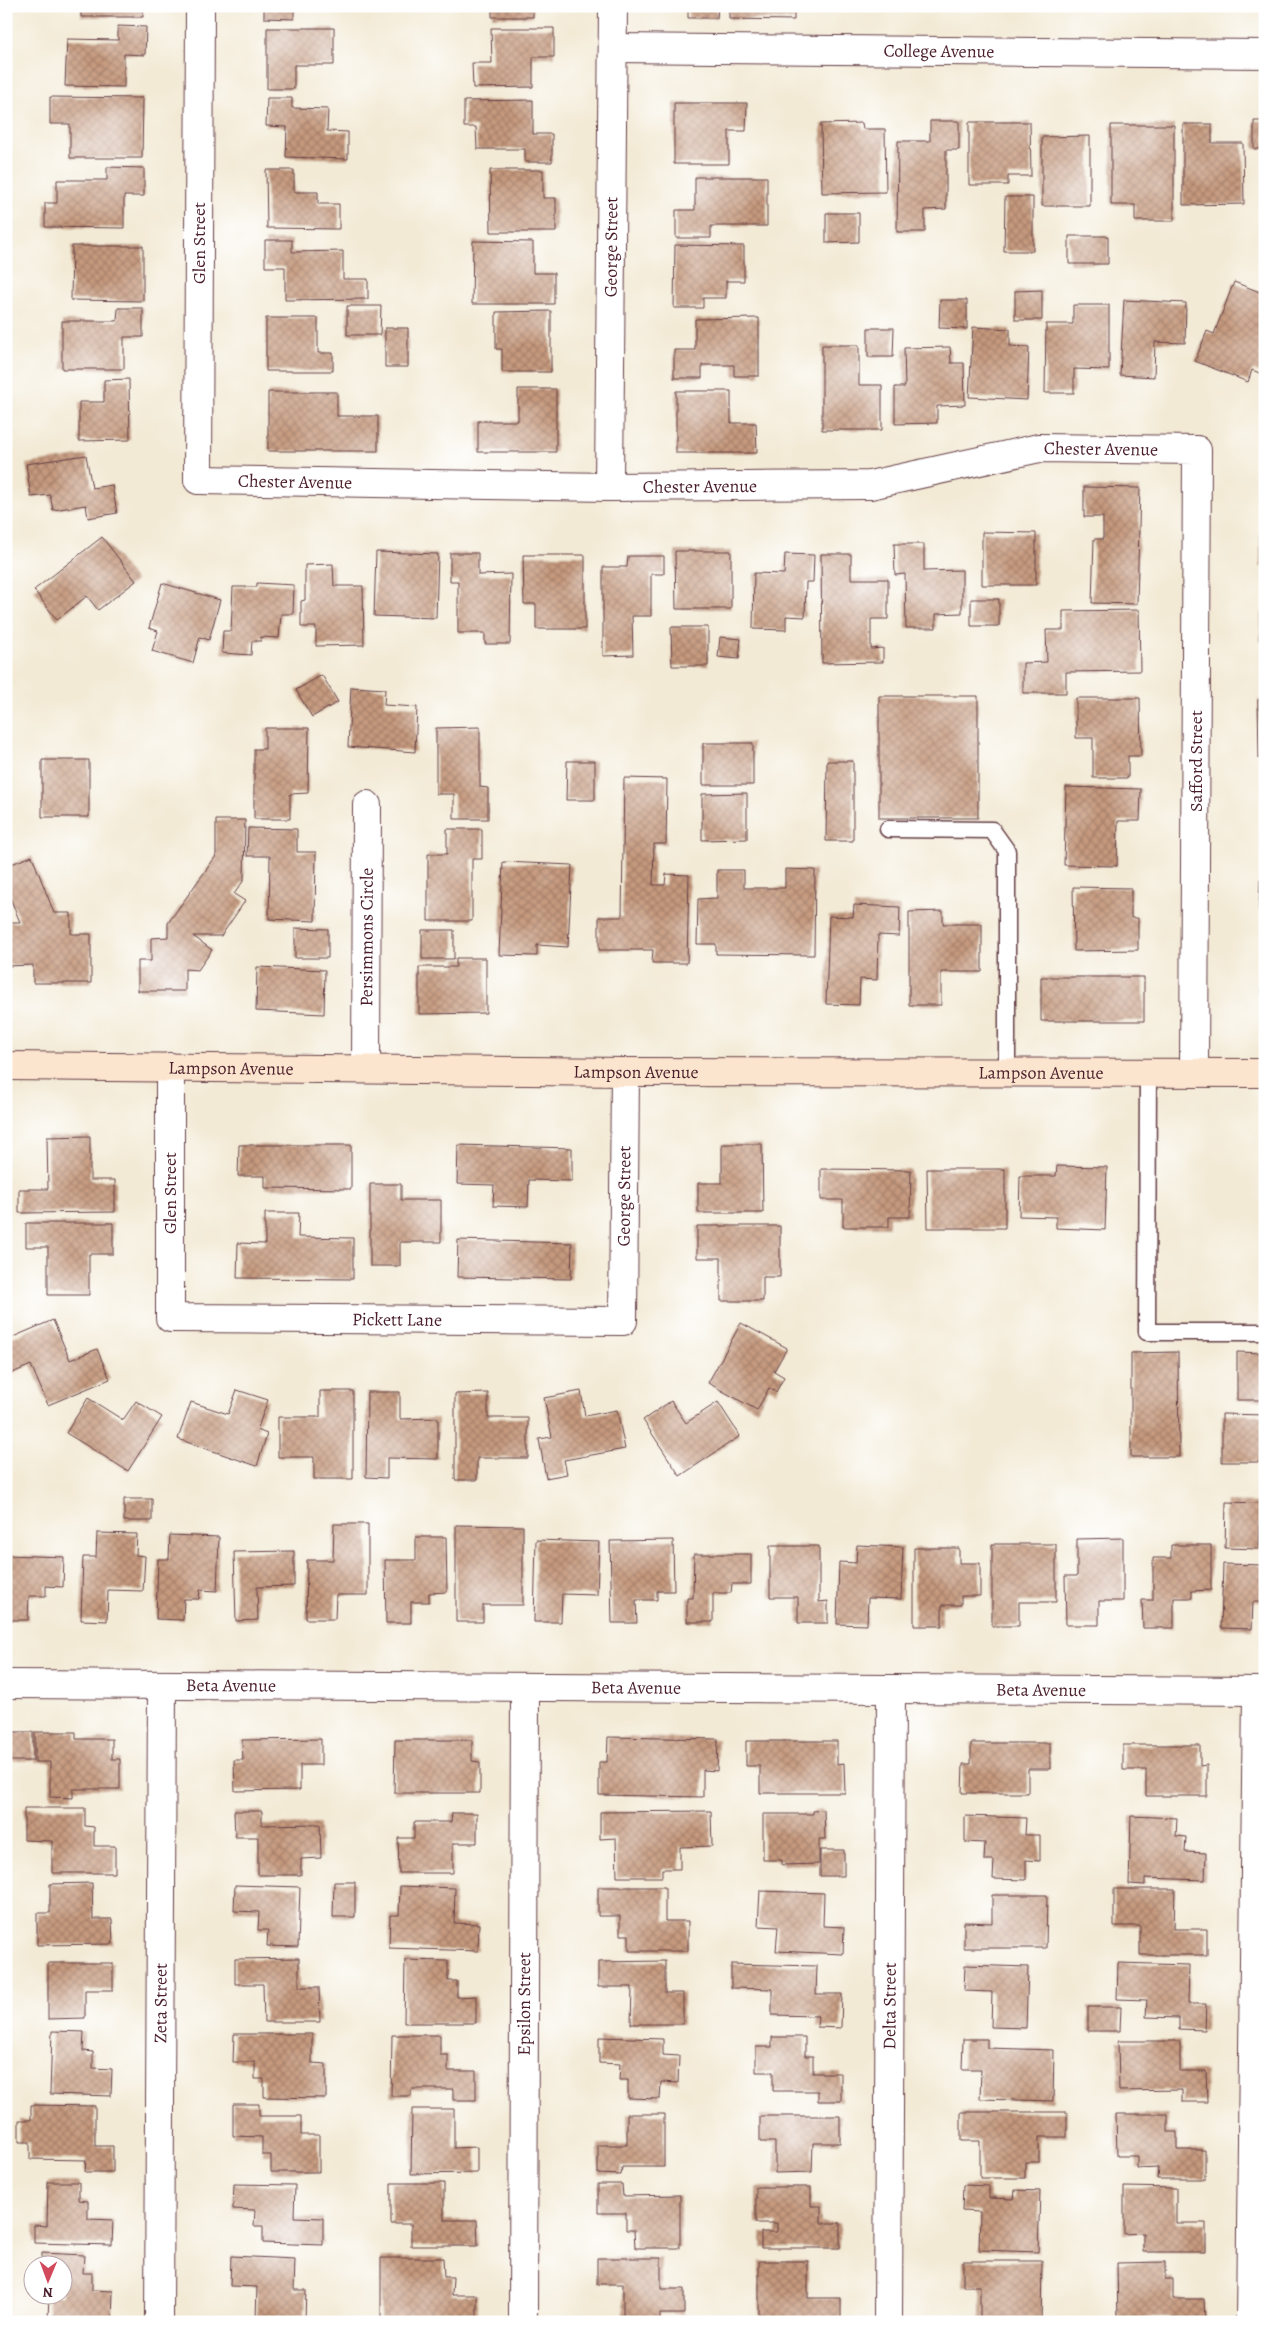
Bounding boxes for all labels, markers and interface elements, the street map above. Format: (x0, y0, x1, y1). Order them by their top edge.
street label: College Avenue (883, 38, 995, 64)
street label: George Street (599, 197, 623, 297)
street label: Glen Street (187, 202, 211, 284)
street label: Chester Avenue (1044, 436, 1158, 462)
street label: Chester Avenue (238, 469, 352, 495)
street label: Chester Avenue (643, 474, 757, 499)
street label: Safford Street (1184, 710, 1208, 812)
street label: Persimmons Circle (354, 868, 379, 1006)
street label: Lampson Avenue (168, 1056, 294, 1081)
street label: Lampson Avenue (573, 1059, 699, 1084)
street label: Lampson Avenue (978, 1061, 1104, 1085)
street label: George Street (612, 1146, 636, 1246)
street label: Glen Street (158, 1152, 182, 1234)
street label: Pickett Lane (352, 1307, 442, 1332)
street label: Beta Avenue (186, 1673, 276, 1698)
street label: Beta Avenue (591, 1675, 681, 1700)
street label: Beta Avenue (996, 1678, 1086, 1702)
street label: Epsilon Street (512, 1952, 536, 2056)
street label: Delta Street (877, 1962, 902, 2050)
street label: Zeta Street (148, 1963, 173, 2043)
north arrow (22, 2256, 72, 2306)
text: N (43, 2283, 53, 2302)

